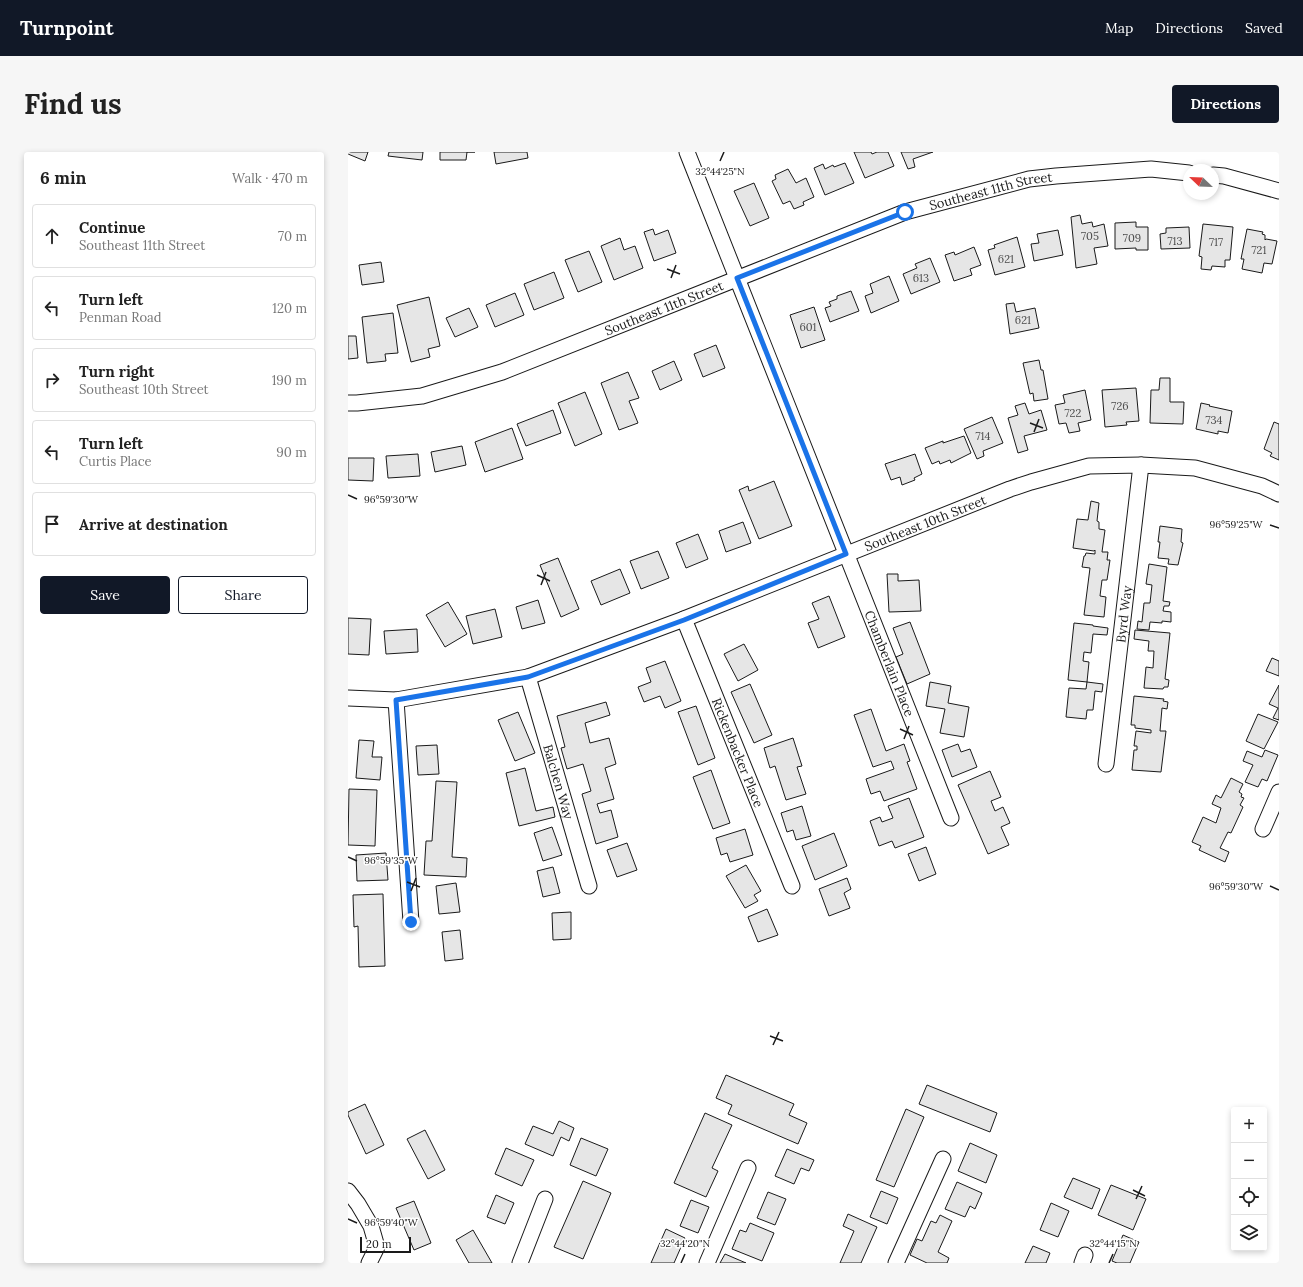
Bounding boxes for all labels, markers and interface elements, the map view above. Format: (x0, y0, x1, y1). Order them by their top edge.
text: Turnpoint (20, 16, 114, 40)
text: Map (1105, 19, 1133, 37)
text: Directions (1155, 19, 1223, 37)
text: Saved (1245, 19, 1283, 37)
button: Directions (1172, 85, 1279, 123)
text: Find us (24, 86, 122, 122)
north arrow (1183, 164, 1219, 200)
text: 32°44'25"N (695, 165, 745, 178)
text: 6 min (40, 167, 86, 189)
street label: Southeast 11th Street (927, 168, 1053, 214)
text: Walk · 470 m (232, 170, 308, 187)
route start (896, 203, 914, 221)
text: Continue (79, 218, 145, 237)
icon: ahead (41, 225, 63, 247)
text: 70 m (278, 228, 307, 245)
house number: 705 (1081, 229, 1099, 243)
house number: 709 (1123, 231, 1141, 245)
house number: 713 (1167, 234, 1183, 248)
house number: 717 (1209, 235, 1223, 249)
text: Southeast 11th Street (79, 237, 205, 254)
house number: 721 (1252, 243, 1266, 257)
house number: 621 (998, 252, 1014, 266)
house number: 613 (913, 271, 929, 285)
street label: Southeast 11th Street (602, 277, 726, 339)
text: Turn left (79, 290, 143, 309)
icon: left (41, 297, 63, 319)
text: 120 m (272, 300, 307, 317)
text: Penman Road (79, 309, 162, 326)
house number: 621 (1015, 313, 1031, 327)
house number: 601 (799, 320, 817, 334)
text: Turn right (79, 362, 155, 381)
icon: right (41, 369, 63, 391)
text: 190 m (272, 372, 307, 389)
text: Southeast 10th Street (79, 381, 209, 398)
house number: 726 (1111, 399, 1129, 413)
house number: 722 (1065, 406, 1082, 420)
house number: 734 (1205, 413, 1223, 427)
house number: 714 (975, 429, 991, 443)
text: Turn left (79, 434, 143, 453)
icon: left (41, 441, 63, 463)
text: 90 m (276, 444, 307, 461)
text: Curtis Place (79, 453, 152, 470)
street label: Southeast 10th Street (862, 491, 989, 555)
text: 96°59'30"W (364, 493, 419, 506)
icon: arrive (41, 513, 63, 535)
text: Arrive at destination (79, 515, 228, 534)
text: 96°59'25"W (1209, 518, 1264, 531)
button: Save (40, 576, 170, 614)
button: Share (178, 576, 308, 614)
street label: Byrd Way (1112, 584, 1136, 644)
street label: Chamberlain Place (861, 608, 918, 719)
street label: Rickenbacker Place (708, 695, 767, 810)
street label: Balchen Way (539, 742, 577, 821)
text: 96°59'35"W (364, 854, 419, 867)
text: 96°59'30"W (1209, 880, 1264, 893)
route end (402, 913, 420, 931)
map controls (1231, 1107, 1267, 1251)
button: + (1231, 1107, 1267, 1143)
button: − (1231, 1143, 1267, 1179)
button: locate (1231, 1179, 1267, 1215)
button: layers (1231, 1215, 1267, 1251)
text: 96°59'40"W (364, 1216, 419, 1229)
scale bar (360, 1235, 411, 1254)
text: 20 m (366, 1237, 391, 1251)
text: 32°44'20"N (660, 1237, 710, 1250)
text: 32°44'15"N (1089, 1237, 1137, 1250)

